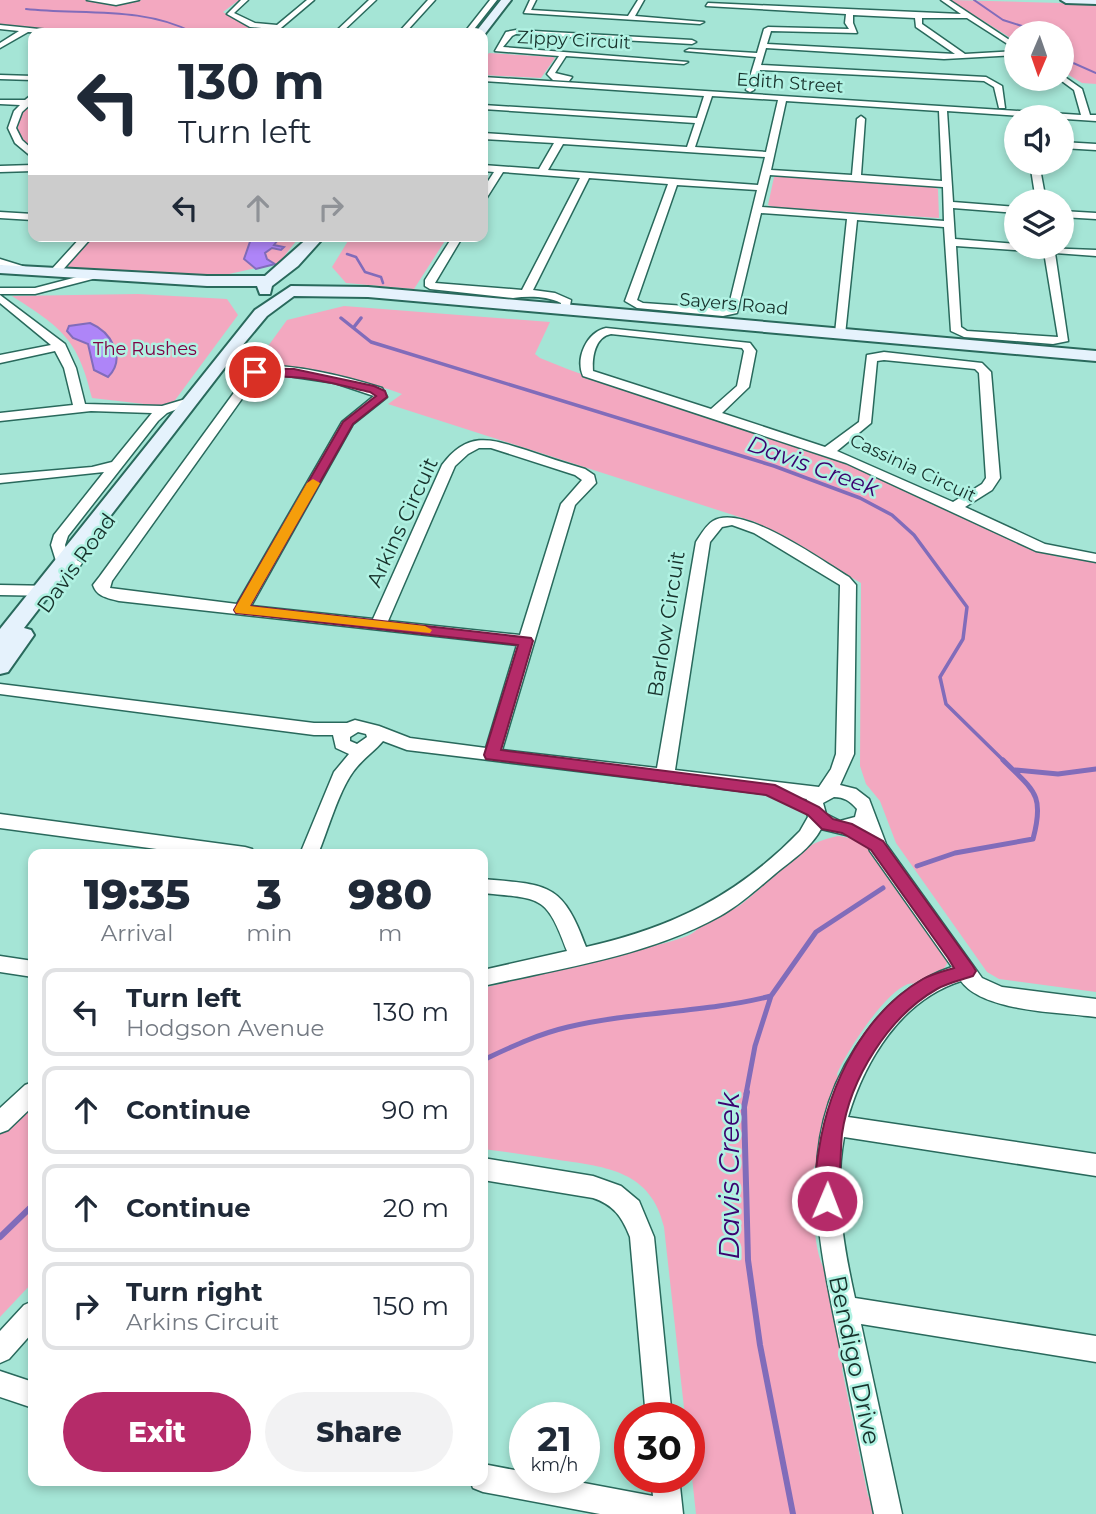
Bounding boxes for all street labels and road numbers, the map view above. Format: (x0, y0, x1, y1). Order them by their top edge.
street label: Zippy Circuit (517, 26, 631, 54)
street label: Edith Street (736, 68, 844, 98)
street label: Sayers Road (679, 288, 789, 320)
street label: Cassinia Circuit (846, 429, 980, 507)
street label: Arkins Circuit (361, 453, 443, 591)
street label: Davis Road (31, 508, 121, 618)
street label: Barlow Circuit (642, 549, 690, 699)
street label: Bendigo Drive (823, 1273, 887, 1447)

